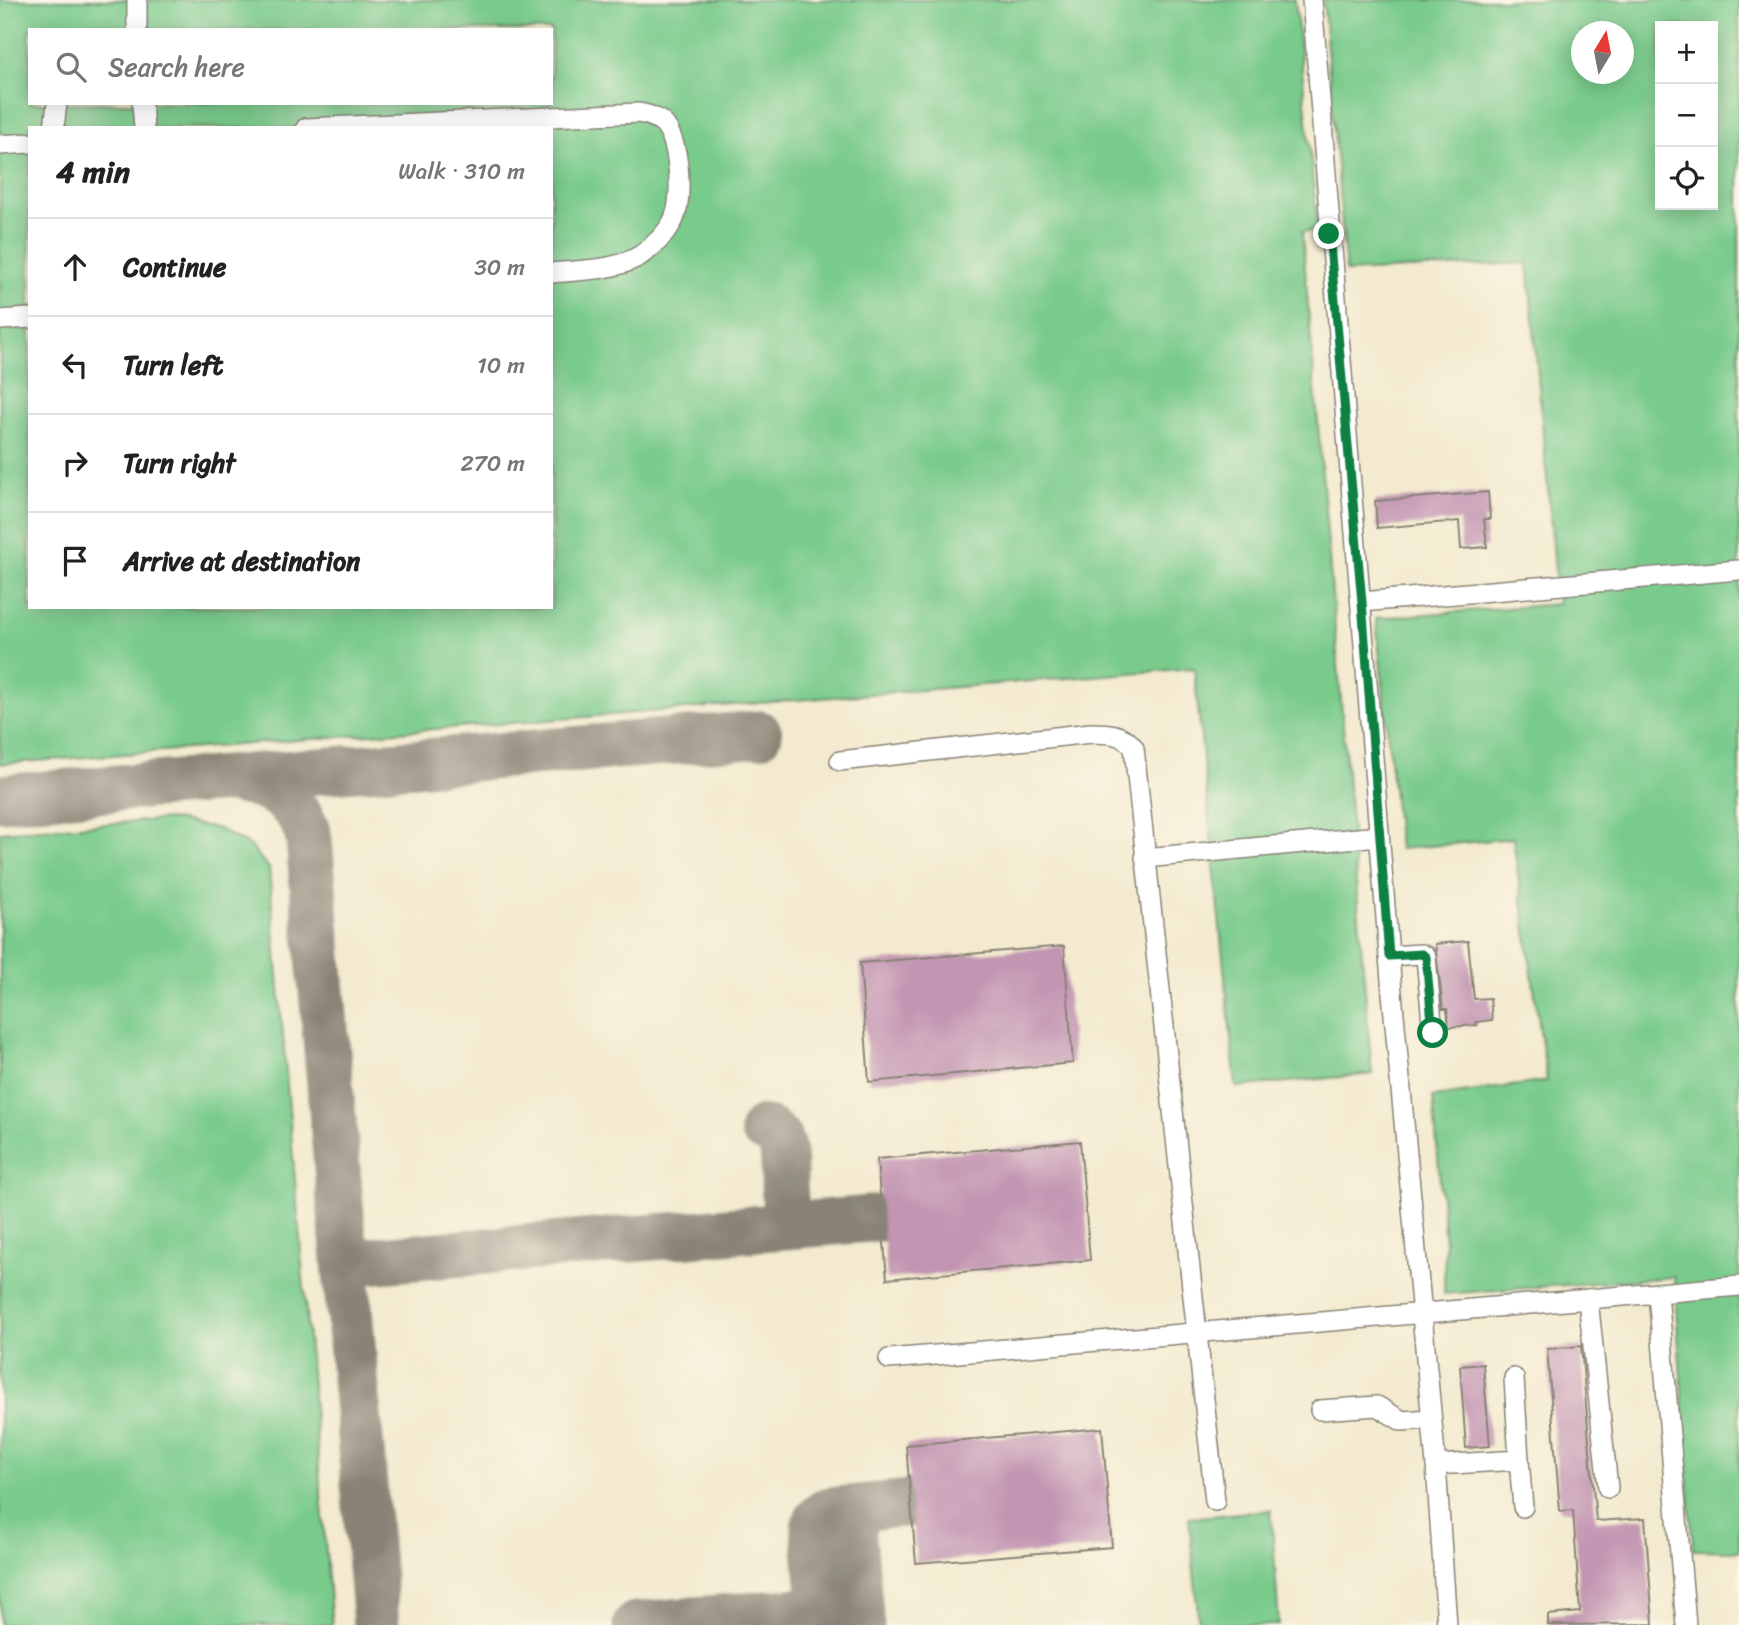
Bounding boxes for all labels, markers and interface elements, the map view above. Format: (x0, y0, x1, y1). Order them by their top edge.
north arrow (1571, 21, 1634, 84)
map controls (1655, 21, 1718, 210)
button: + (1655, 21, 1718, 84)
search box (28, 28, 553, 105)
text: Search here (108, 44, 245, 90)
icon: search (52, 48, 90, 86)
button: − (1655, 84, 1718, 147)
text: 4 min (56, 145, 130, 199)
button: locate (1655, 147, 1718, 210)
text: Walk · 310 m (398, 151, 525, 192)
route end (1313, 218, 1344, 249)
text: Continue (123, 244, 226, 290)
text: 30 m (474, 247, 525, 288)
icon: ahead (56, 248, 94, 286)
text: Turn left (123, 342, 223, 388)
text: 10 m (477, 345, 525, 386)
icon: left (56, 346, 94, 384)
text: Turn right (123, 440, 236, 486)
text: 270 m (460, 443, 525, 484)
icon: right (56, 444, 94, 482)
text: Arrive at destination (123, 538, 360, 584)
icon: arrive (56, 542, 94, 580)
route start (1417, 1017, 1448, 1048)

